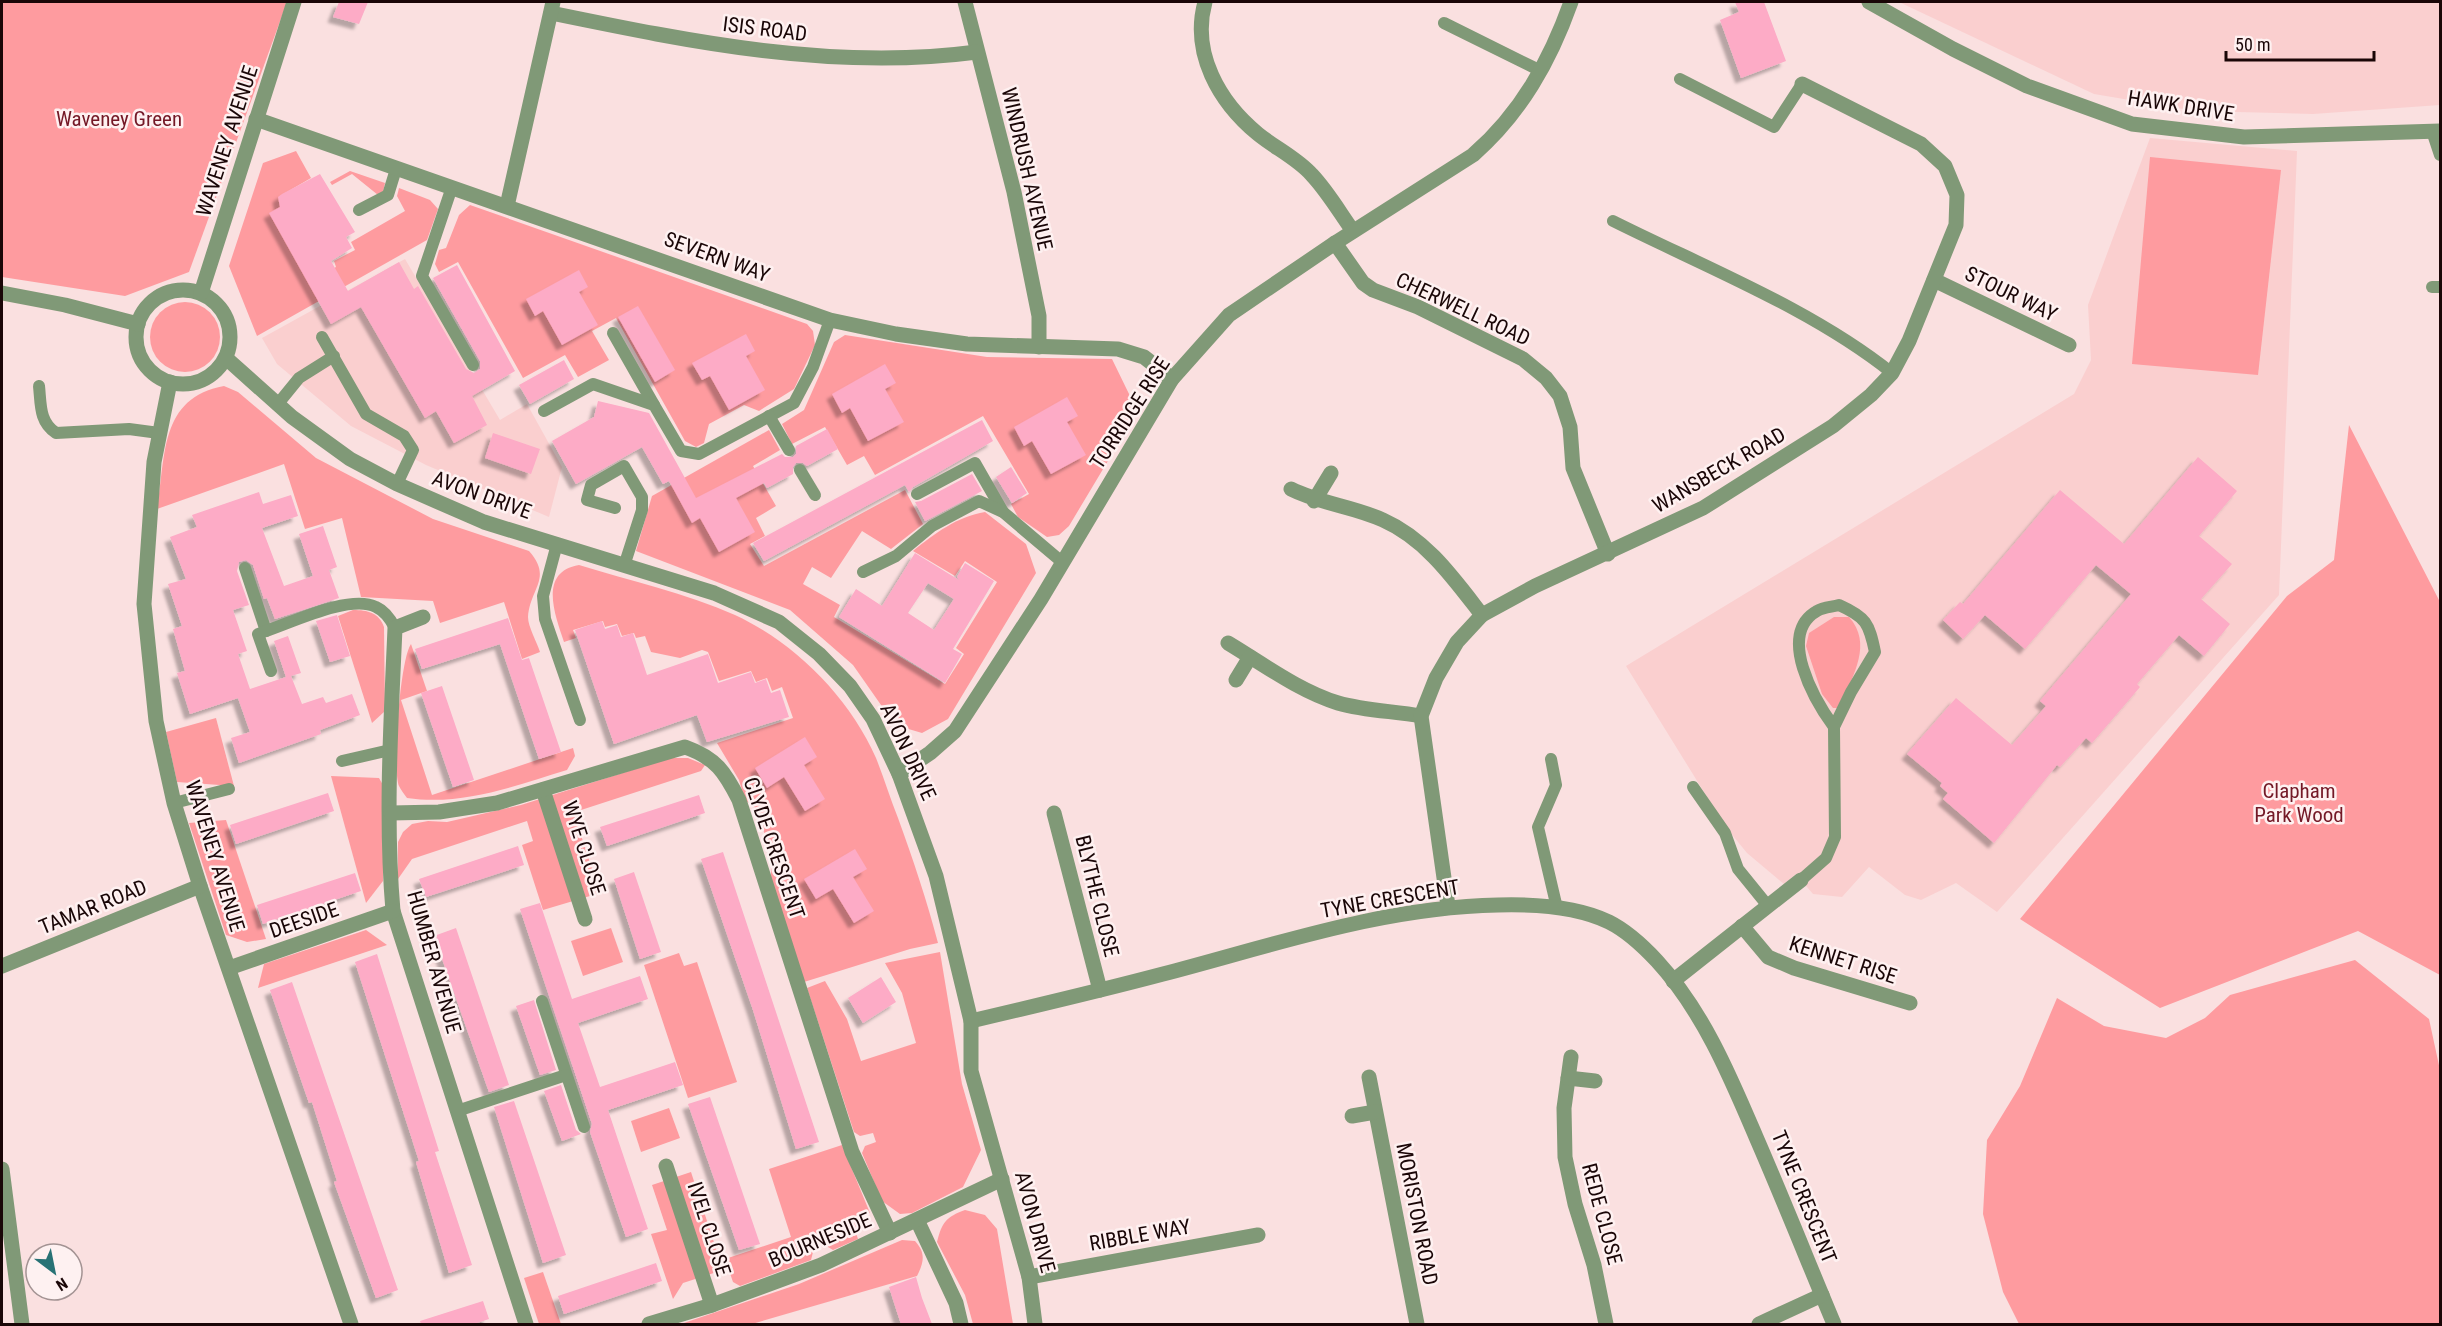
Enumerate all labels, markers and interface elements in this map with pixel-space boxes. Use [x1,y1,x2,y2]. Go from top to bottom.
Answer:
street label: ISIS ROAD [721,12,809,46]
scale bar [2226,24,2374,62]
text: 50 m [2235,34,2270,55]
street label: WAVENEY AVENUE [191,63,263,219]
street label: WINDRUSH AVENUE [997,85,1057,253]
street label: HAWK DRIVE [2126,86,2236,126]
park label: Waveney Green [56,107,182,131]
street label: SEVERN WAY [661,227,773,287]
street label: STOUR WAY [1961,261,2061,327]
street label: CHERWELL ROAD [1392,267,1534,351]
street label: TORRIDGE RISE [1085,353,1175,473]
street label: WANSBECK ROAD [1648,422,1790,518]
street label: AVON DRIVE [429,466,535,524]
street label: AVON DRIVE [875,700,941,804]
street label: CLYDE CRESCENT [739,774,809,922]
street label: WAVENEY AVENUE [181,777,249,935]
park label: Clapham Park Wood [2254,779,2344,827]
street label: WYE CLOSE [558,798,610,898]
street label: BLYTHE CLOSE [1070,833,1124,959]
street label: TAMAR ROAD [36,875,150,939]
street label: TYNE CRESCENT [1319,875,1461,923]
street label: HUMBER AVENUE [402,888,466,1036]
street label: DEESIDE [266,897,342,943]
street label: KENNET RISE [1786,931,1900,989]
street label: TYNE CRESCENT [1767,1127,1842,1267]
street label: MORISTON ROAD [1391,1141,1443,1287]
street label: REDE CLOSE [1577,1161,1627,1267]
street label: AVON DRIVE [1010,1169,1060,1275]
street label: IVEL CLOSE [683,1179,735,1279]
street label: BOURNESIDE [765,1208,875,1272]
street label: RIBBLE WAY [1088,1214,1192,1256]
north arrow [24,1242,84,1302]
text: N [52,1274,71,1295]

